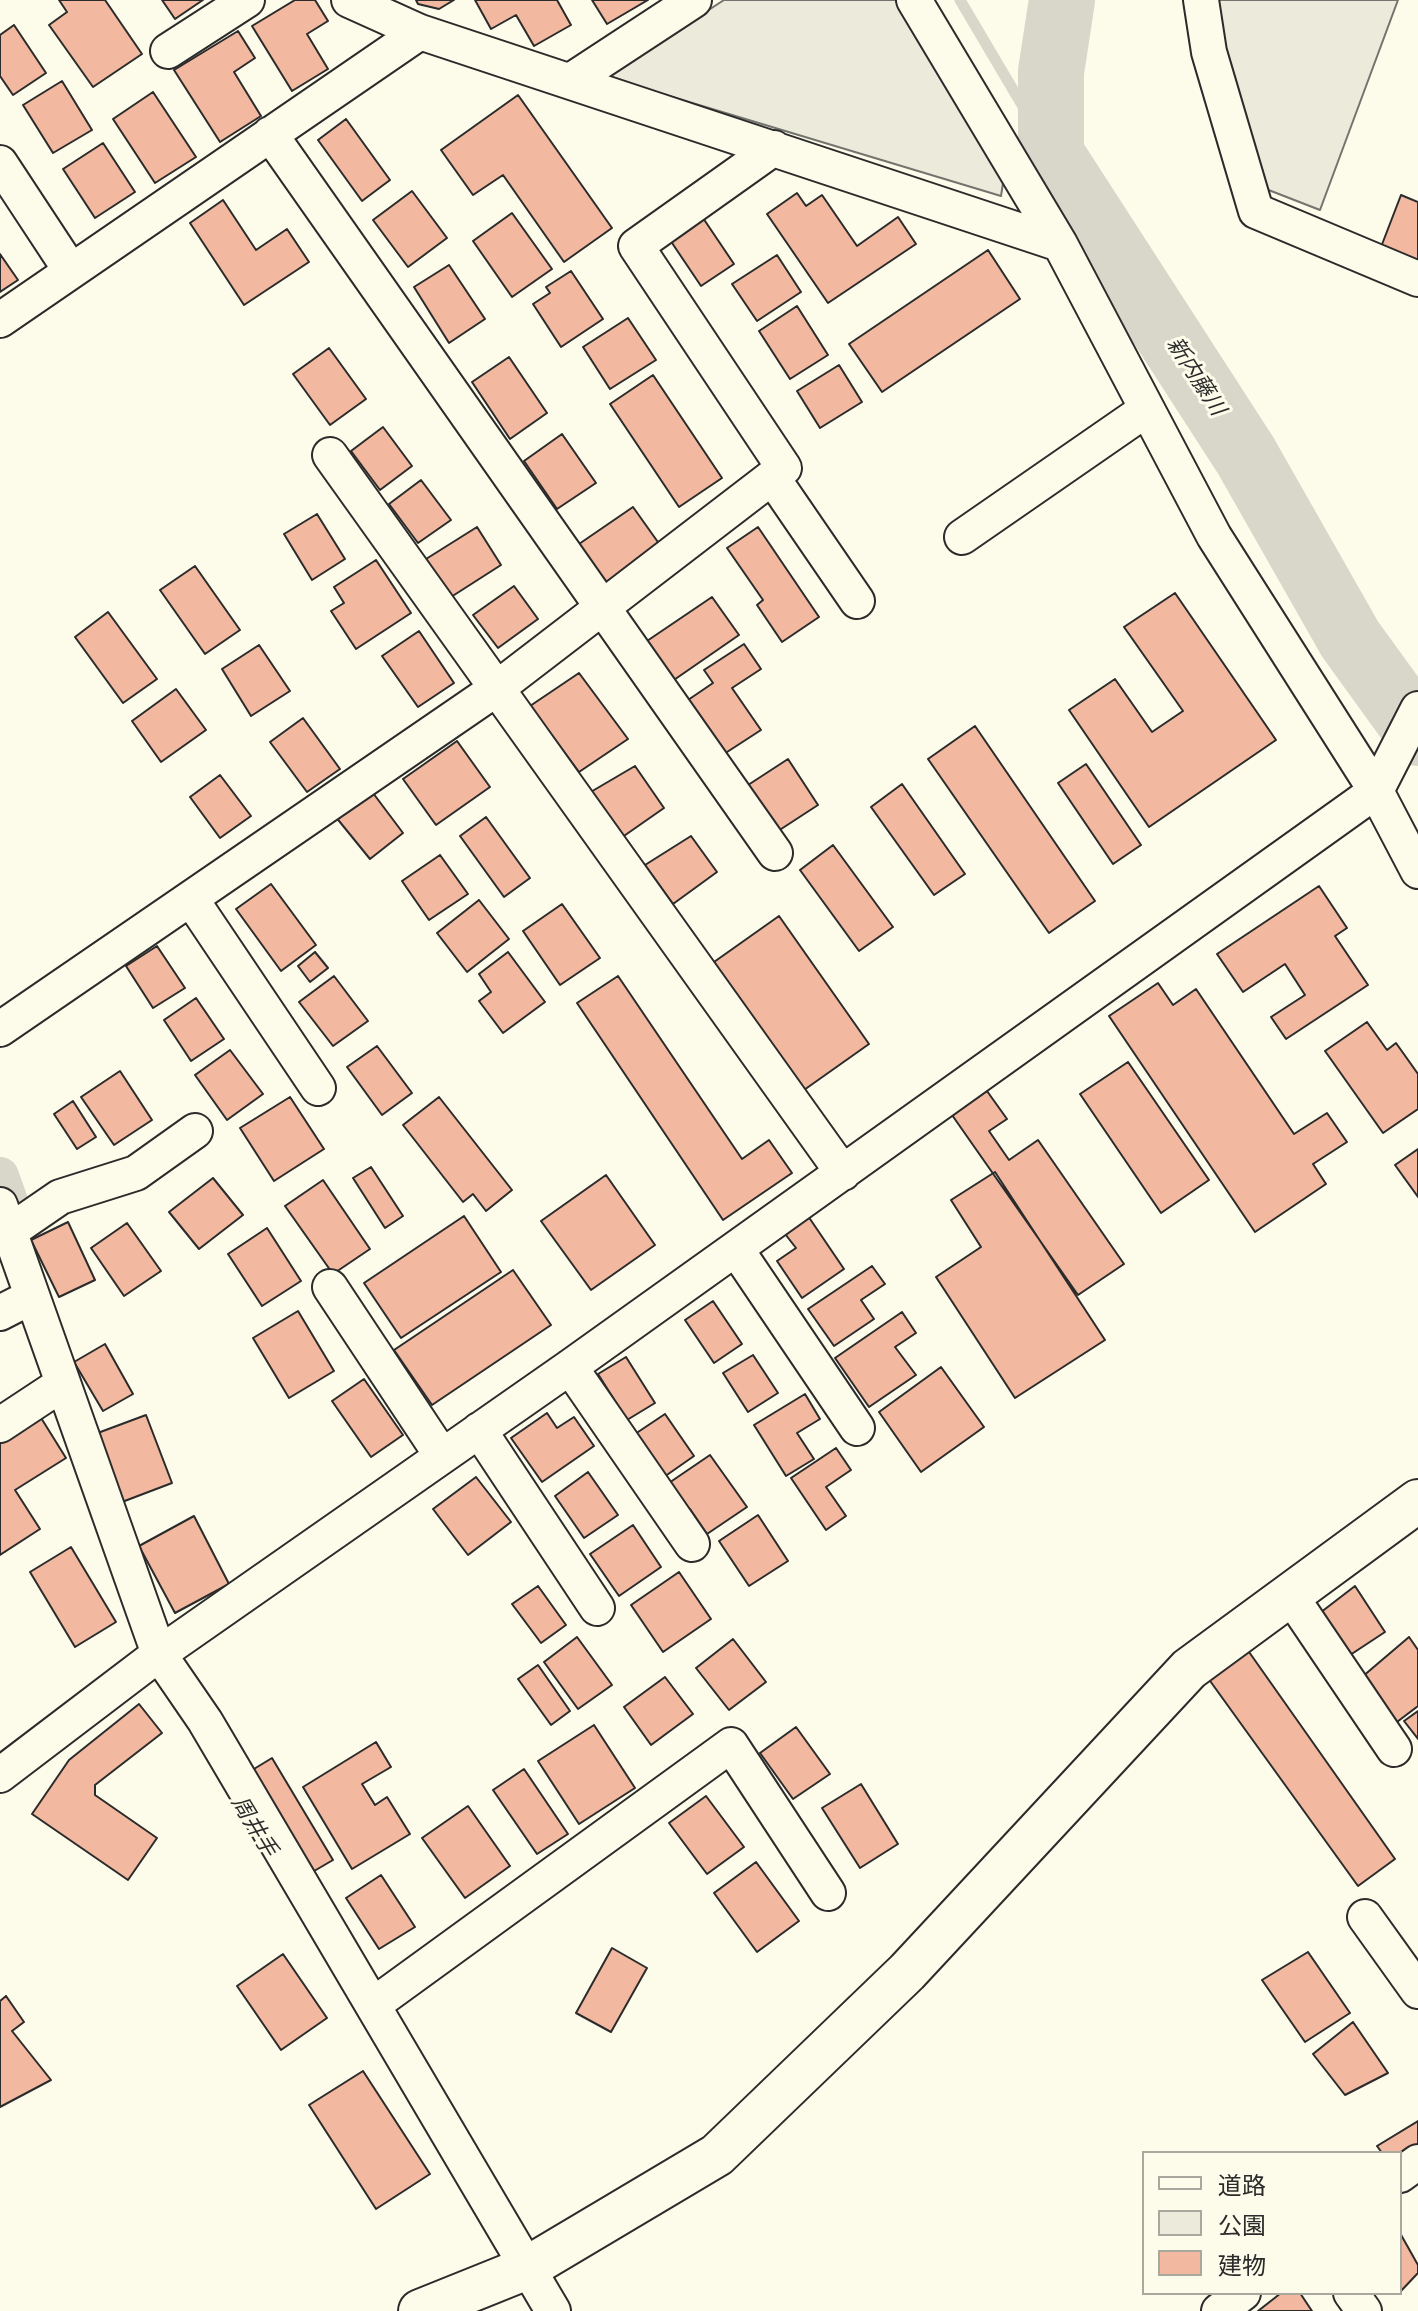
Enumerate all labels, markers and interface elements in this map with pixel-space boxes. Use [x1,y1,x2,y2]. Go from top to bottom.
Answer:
water label: 新内藤川 [1160,333,1230,421]
water label: 周井手 [225,1792,281,1862]
legend [1142,2151,1402,2295]
text: 道路 [1218,2172,1266,2200]
text: 公園 [1218,2212,1266,2240]
text: 建物 [1218,2252,1266,2280]

